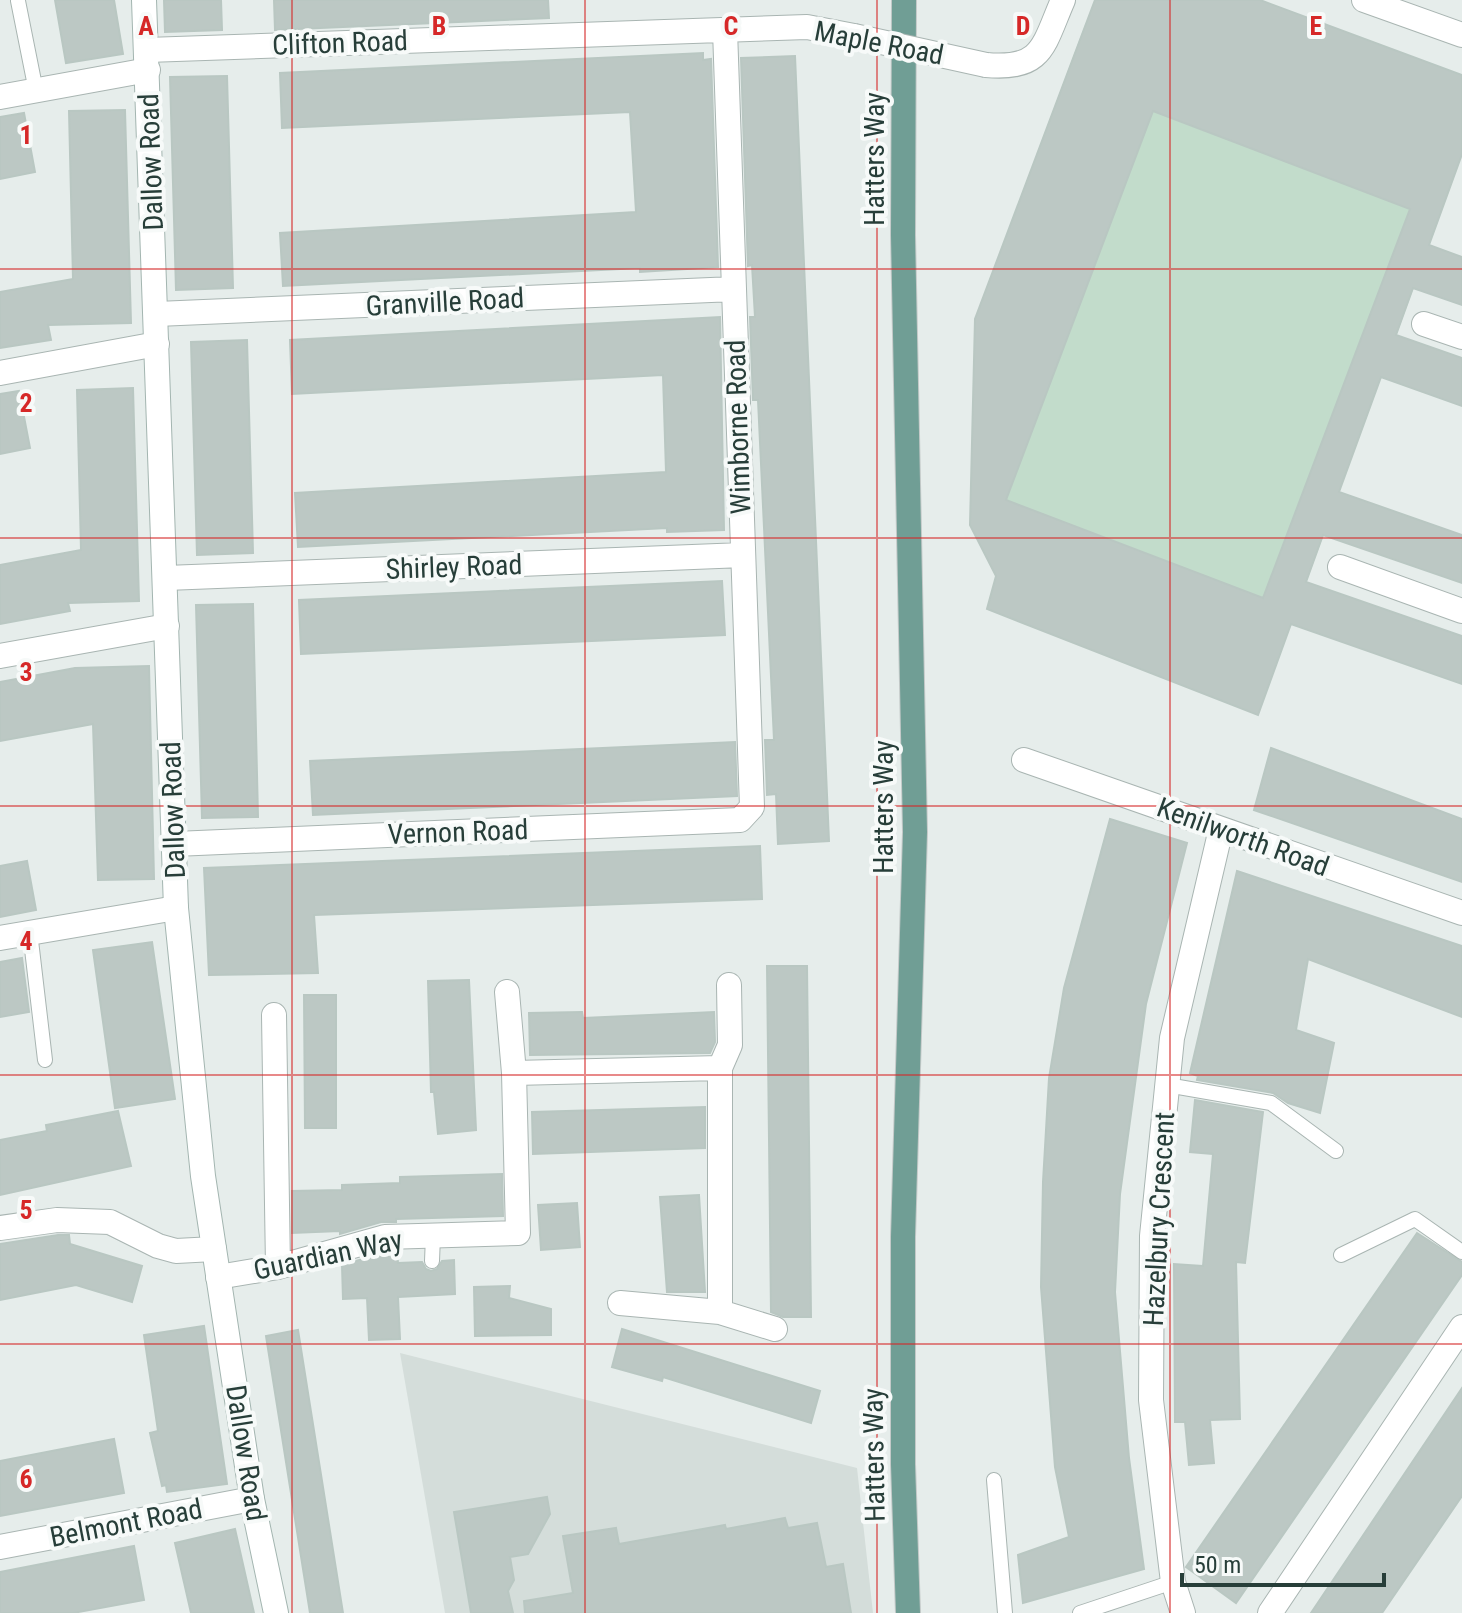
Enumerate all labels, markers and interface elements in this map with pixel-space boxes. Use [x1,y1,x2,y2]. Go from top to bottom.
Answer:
text: A [138,11,154,41]
text: B [432,11,446,41]
text: C [724,11,739,41]
text: D [1016,11,1030,41]
text: E [1310,11,1323,41]
street label: Maple Road [812,14,946,72]
street label: Clifton Road [272,24,408,62]
street label: Hatters Way [858,92,891,226]
street label: Dallow Road [132,93,170,231]
text: 1 [19,120,33,150]
street label: Granville Road [365,281,525,323]
street label: Wimborne Road [718,339,758,515]
text: 2 [19,388,33,418]
street label: Shirley Road [385,548,523,586]
text: 3 [19,657,33,687]
street label: Hatters Way [867,740,900,874]
street label: Dallow Road [154,741,192,879]
street label: Kenilworth Road [1153,791,1333,883]
street label: Vernon Road [387,813,529,851]
text: 4 [19,926,33,956]
street label: Hazelbury Crescent [1137,1111,1181,1327]
text: 5 [19,1195,33,1225]
street label: Guardian Way [251,1223,406,1287]
street label: Dallow Road [219,1383,273,1523]
street label: Hatters Way [856,1387,892,1522]
text: 6 [19,1464,33,1494]
street label: Belmont Road [47,1492,205,1554]
scale bar [1182,1537,1384,1587]
text: 50 m [1194,1551,1241,1579]

